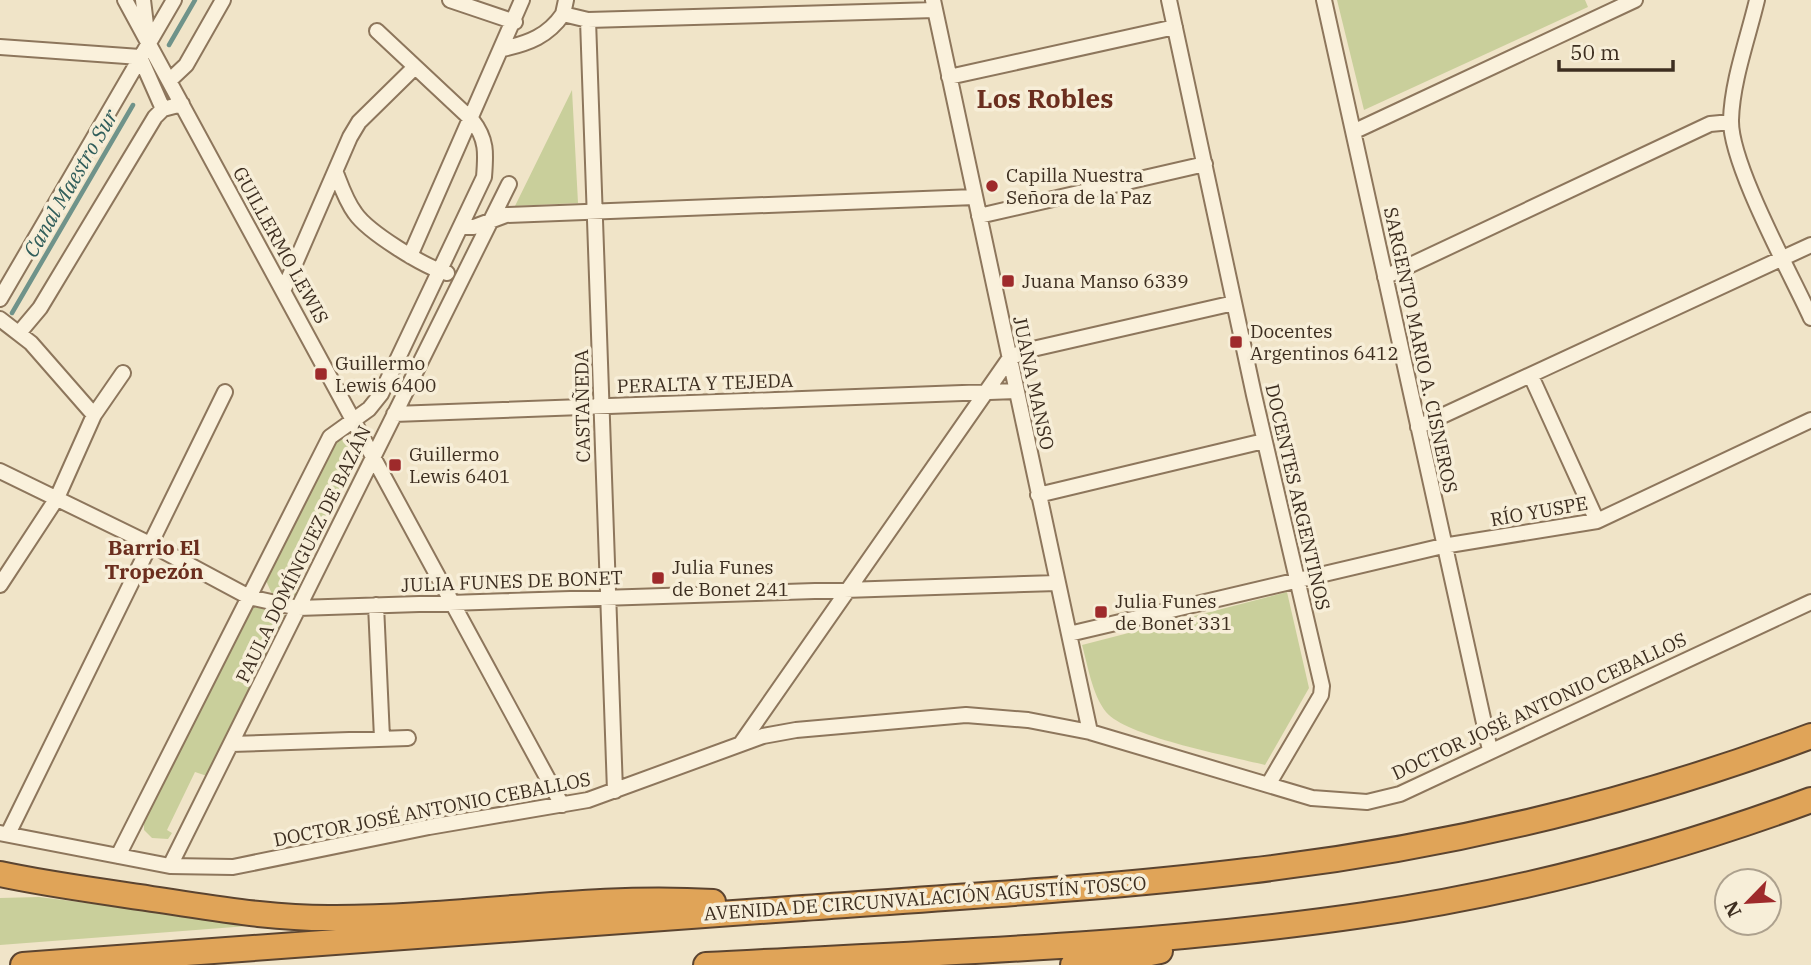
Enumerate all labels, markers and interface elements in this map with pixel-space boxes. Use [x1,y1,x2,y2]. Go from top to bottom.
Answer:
scale bar [1559,28,1673,72]
text: 50 m [1570,38,1620,66]
district label: Los Robles [977,81,1113,115]
water label: Canal Maestro Sur [16,103,124,262]
street label: GUILLERMO LEWIS [228,162,334,328]
place label: Capilla Nuestra Señora de la Paz [1006,163,1152,209]
marker: Capilla Nuestra Señora de la Paz [984,178,1000,194]
street label: SARGENTO MARIO A. CISNEROS [1379,205,1463,495]
place label: Juana Manso 6339 [1022,269,1189,293]
marker: Juana Manso 6339 [1000,273,1016,289]
street label: JUANA MANSO [1008,314,1060,452]
place label: Docentes Argentinos 6412 [1250,319,1399,365]
marker: Docentes Argentinos 6412 [1228,334,1244,350]
street label: CASTAÑEDA [569,349,595,463]
place label: Guillermo Lewis 6400 [335,351,437,397]
marker: Guillermo Lewis 6400 [313,366,329,382]
street label: PERALTA Y TEJEDA [616,368,794,398]
street label: DOCENTES ARGENTINOS [1260,381,1336,613]
street label: PAULA DOMÍNGUEZ DE BAZÁN [230,421,376,687]
place label: Guillermo Lewis 6401 [409,442,511,488]
marker: Guillermo Lewis 6401 [387,457,403,473]
street label: RÍO YUSPE [1488,491,1590,531]
district label: Barrio El Tropezón [104,533,204,585]
place label: Julia Funes de Bonet 241 [672,555,789,601]
street label: JULIA FUNES DE BONET [401,565,623,597]
marker: Julia Funes de Bonet 241 [650,570,666,586]
place label: Julia Funes de Bonet 331 [1115,589,1232,635]
marker: Julia Funes de Bonet 331 [1093,604,1109,620]
street label: DOCTOR JOSÉ ANTONIO CEBALLOS [1388,627,1690,785]
street label: DOCTOR JOSÉ ANTONIO CEBALLOS [271,766,593,852]
north arrow [1713,867,1783,937]
street label: AVENIDA DE CIRCUNVALACIÓN AGUSTÍN TOSCO [703,871,1147,925]
text: N [1719,897,1747,921]

